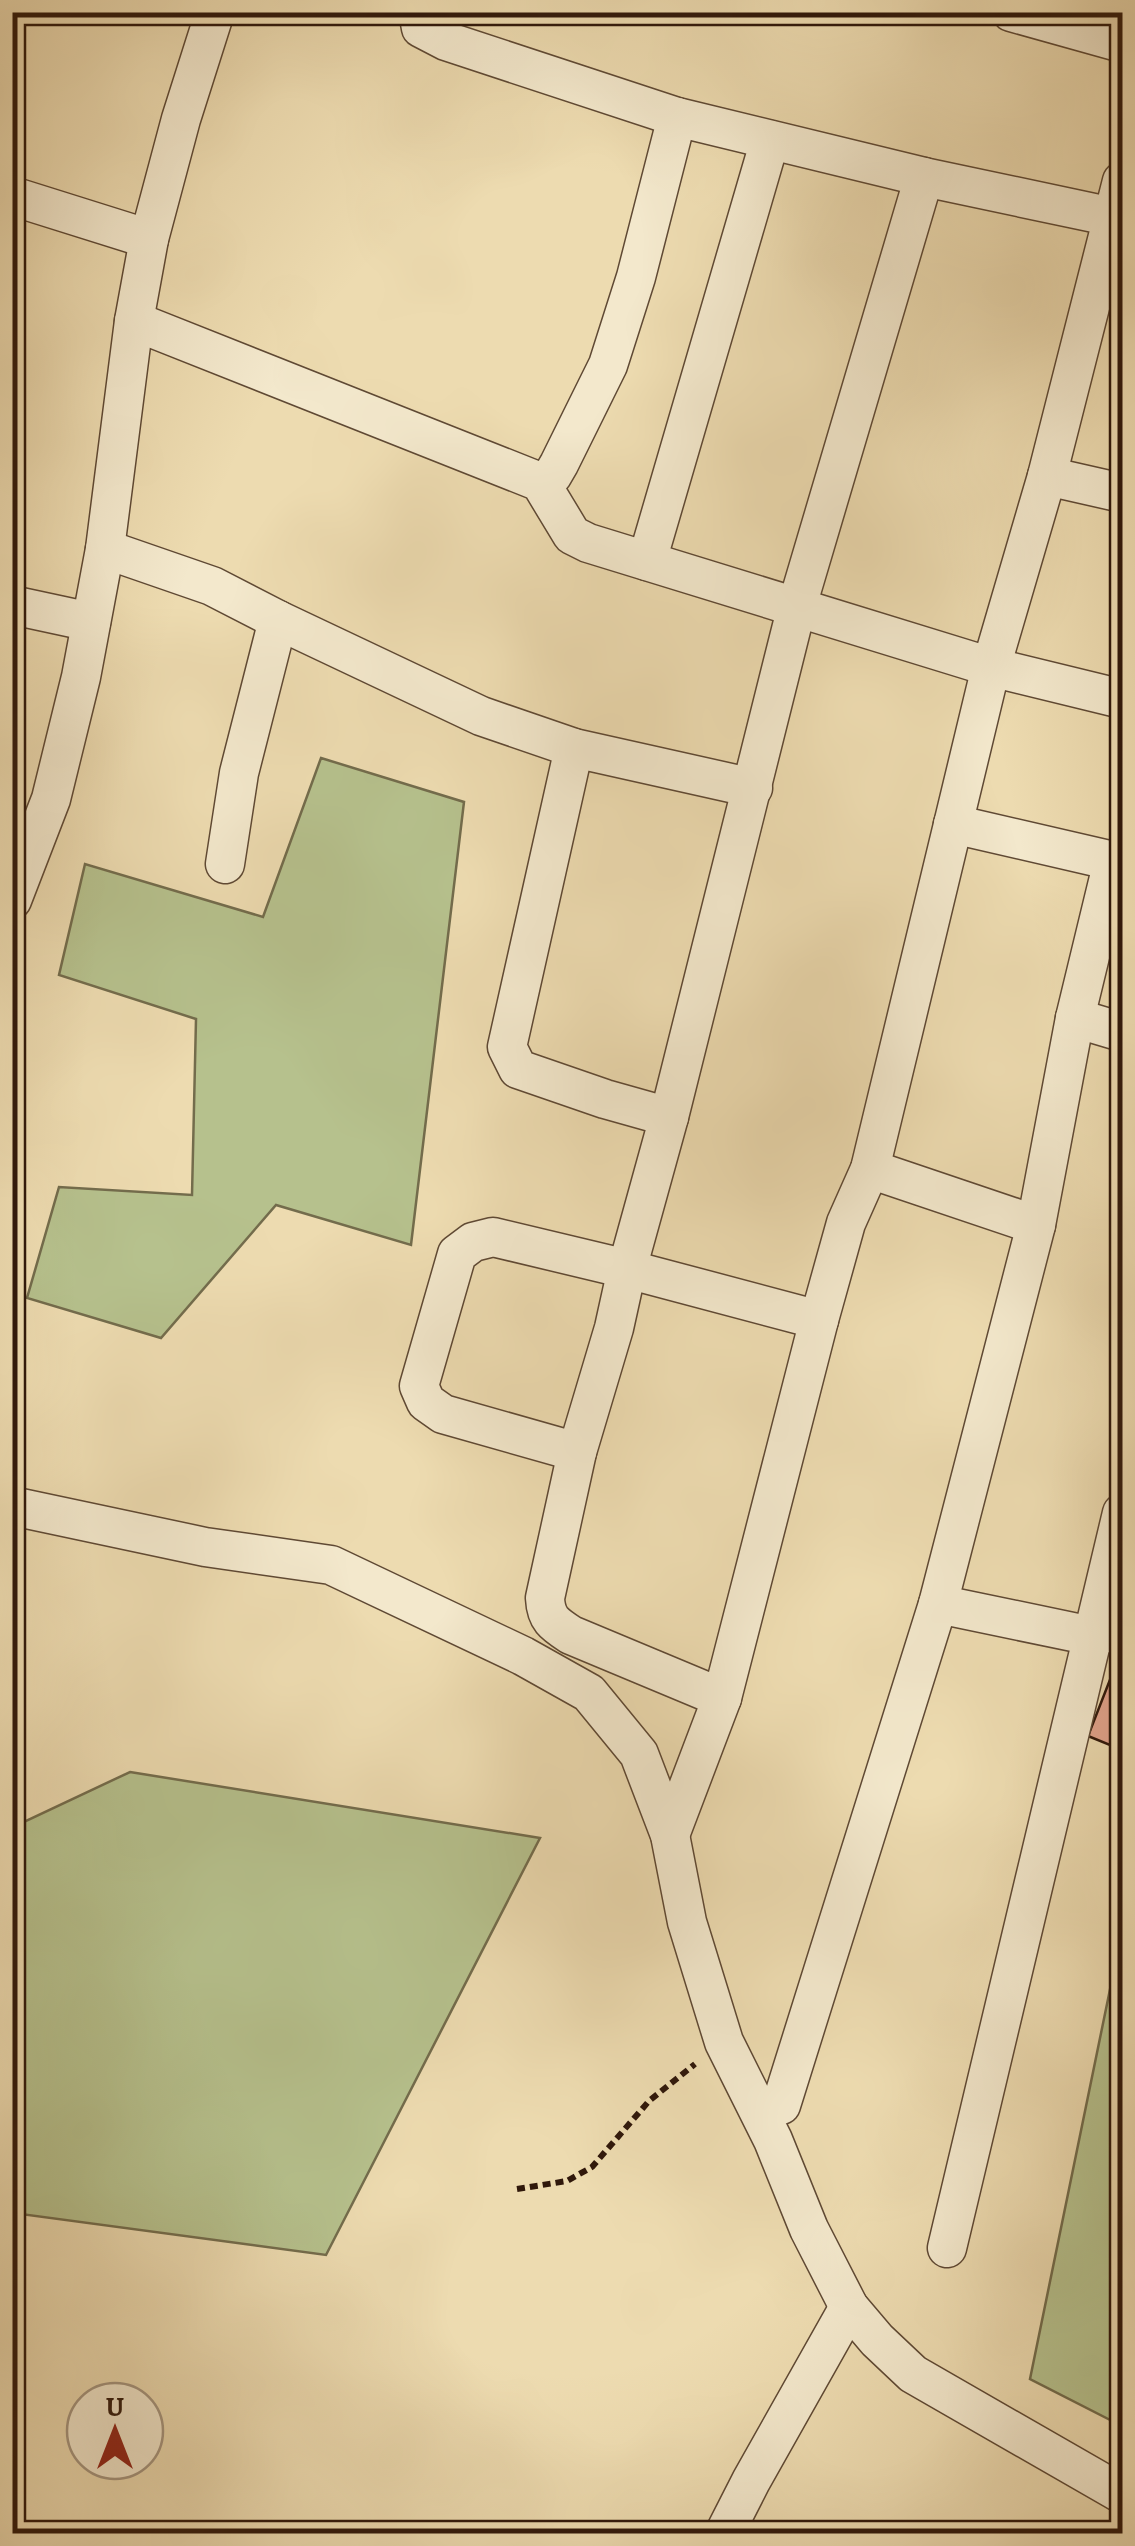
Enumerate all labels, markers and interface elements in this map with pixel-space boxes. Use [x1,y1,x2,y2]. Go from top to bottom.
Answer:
north arrow [65,2381,165,2481]
text: U [106,2388,124,2426]

